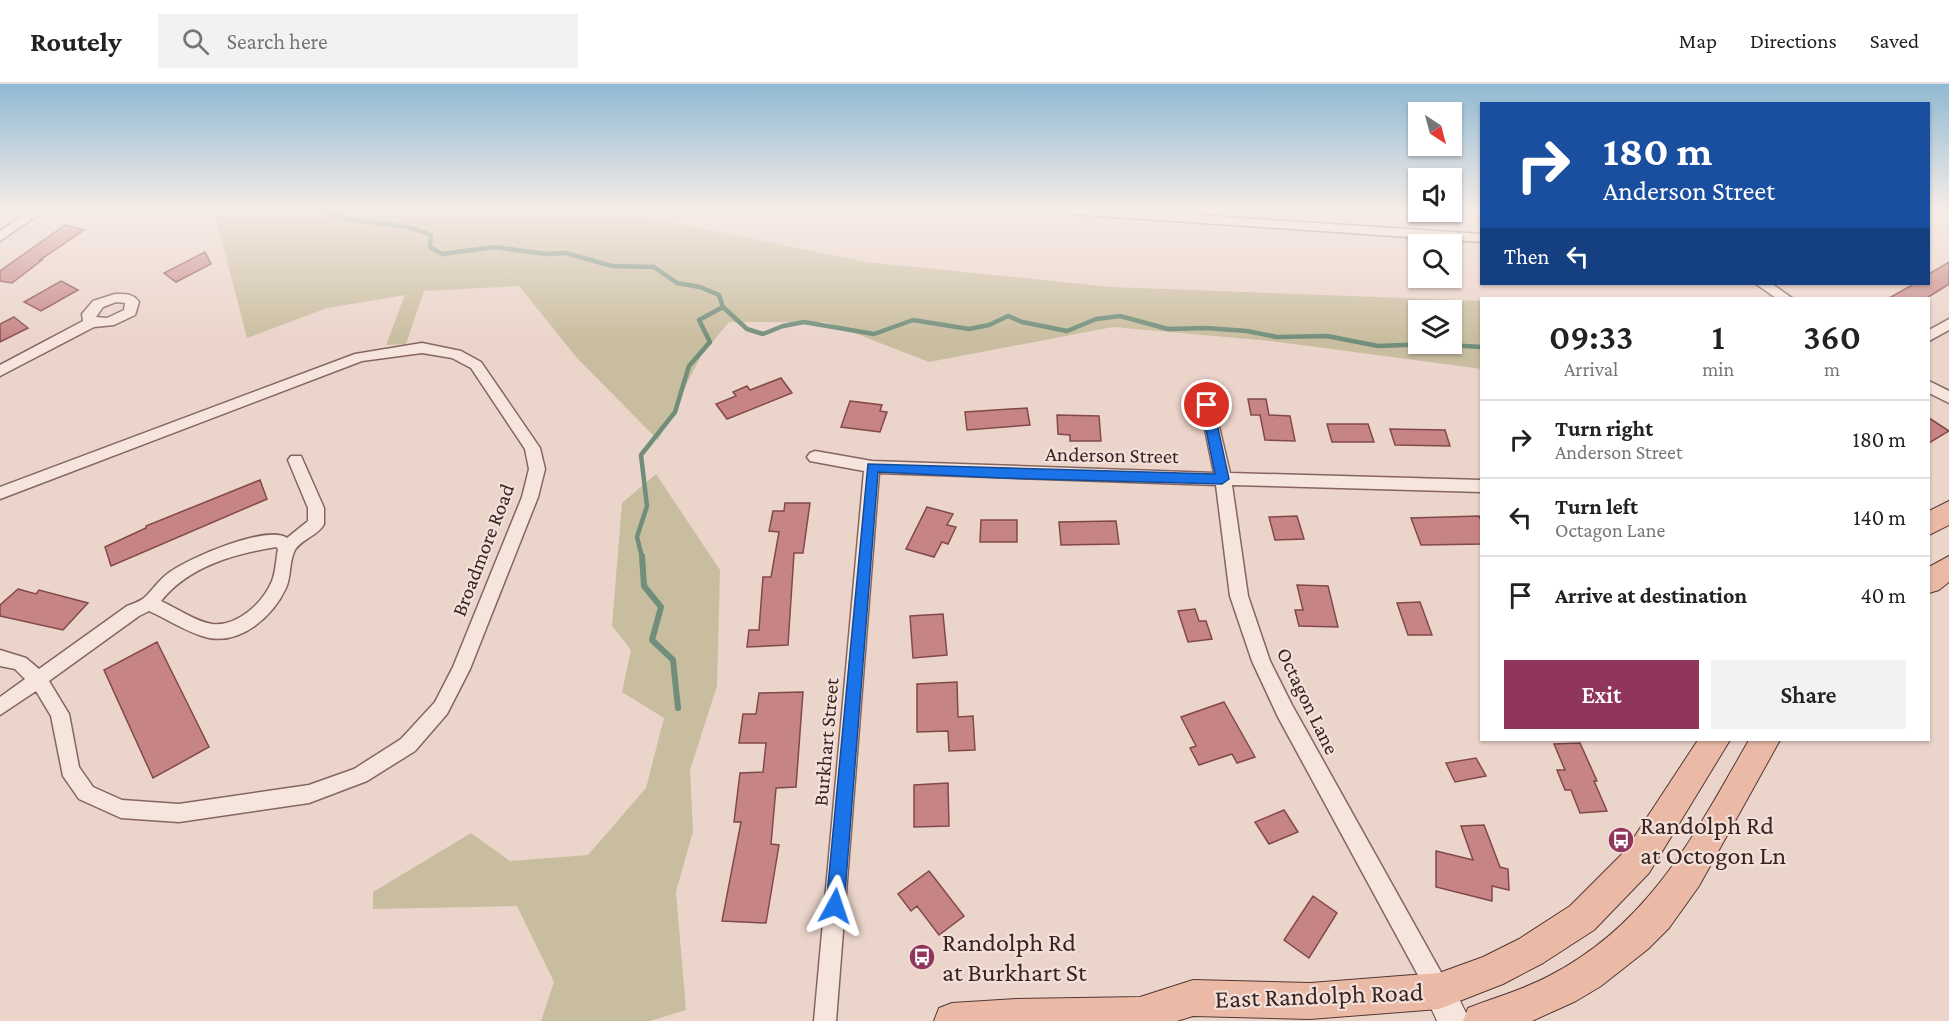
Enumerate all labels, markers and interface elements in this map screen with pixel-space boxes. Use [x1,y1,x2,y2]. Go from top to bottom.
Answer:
search box [158,14,578,68]
icon: search [179,25,212,58]
text: Routely [30,26,122,57]
text: Search here [227,29,328,54]
text: Map [1679,29,1717,53]
text: Directions [1750,29,1837,53]
text: Saved [1870,29,1919,53]
north arrow [1408,102,1462,156]
map controls [1408,102,1462,354]
icon: right [1504,126,1582,204]
text: 180 m [1603,127,1712,174]
button: sound [1408,168,1462,222]
text: Anderson Street [1603,176,1775,206]
button: search [1408,234,1462,288]
icon: left [1561,240,1594,273]
text: Then [1504,244,1549,269]
button: layers [1408,300,1462,354]
text: 09:33 [1549,317,1633,357]
text: 1 [1712,317,1725,357]
text: 360 [1803,317,1861,357]
text: Arrival [1564,358,1618,380]
text: min [1702,358,1734,380]
text: m [1824,358,1840,380]
pin [1181,379,1232,430]
icon: arrive [1190,388,1223,421]
text: Turn right [1555,416,1653,441]
icon: right [1504,423,1537,456]
text: 180 m [1853,427,1906,452]
text: Anderson Street [1555,441,1683,463]
street label: Anderson Street [1045,442,1180,468]
street label: Broadmore Road [447,480,519,620]
text: Turn left [1555,494,1638,519]
icon: left [1504,501,1537,534]
text: 140 m [1853,505,1906,530]
text: Octagon Lane [1555,519,1665,541]
icon: arrive [1504,579,1537,612]
text: Arrive at destination [1555,583,1747,608]
text: 40 m [1861,583,1906,608]
street label: Octagon Lane [1272,644,1344,758]
button: Exit [1504,660,1699,729]
button: Share [1711,660,1906,729]
street label: Burkhart Street [808,676,844,807]
place label: Randolph Rd at Octogon Ln [1640,811,1786,870]
bus stop icon: Randolph Rd at Octogon Ln [1606,825,1636,855]
position arrow [803,874,867,938]
place label: Randolph Rd at Burkhart St [942,928,1087,987]
bus stop icon: Randolph Rd at Burkhart St [907,942,937,972]
street label: East Randolph Road [1214,977,1424,1014]

